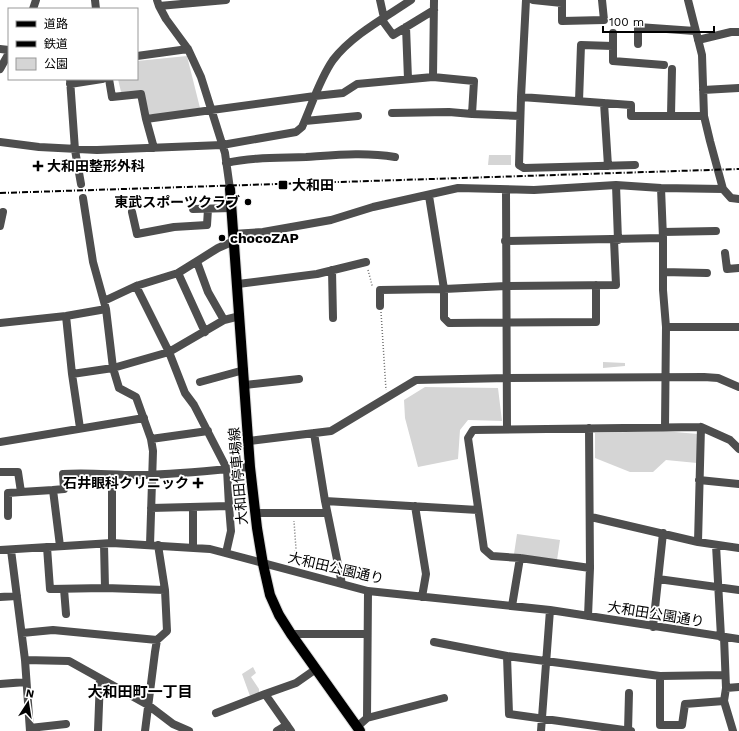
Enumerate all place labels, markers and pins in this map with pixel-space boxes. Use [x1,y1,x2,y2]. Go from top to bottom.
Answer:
place label: 大和田整形外科 [47,158,145,174]
marker: 大和田整形外科 [32,160,44,172]
place label: 大和田 [292,177,334,193]
marker: 大和田 [277,179,289,191]
place label: 東武スポーツクラブ [114,194,240,210]
marker: 東武スポーツクラブ [243,197,253,207]
place label: chocoZAP [230,230,299,246]
marker: chocoZAP [217,233,227,243]
place label: 石井眼科クリニック [63,475,189,491]
marker: 石井眼科クリニック [192,477,204,489]

